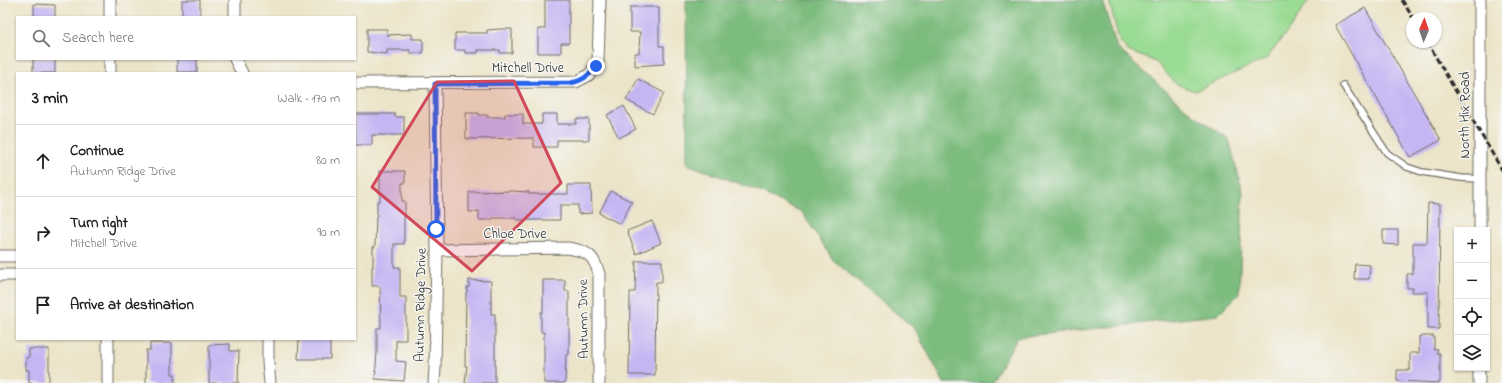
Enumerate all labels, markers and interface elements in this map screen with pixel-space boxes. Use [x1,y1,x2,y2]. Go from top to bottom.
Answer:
north arrow [1406,12,1442,48]
search box [16,16,356,60]
icon: search [30,27,52,49]
text: Search here [62,27,134,49]
route end [587,57,605,75]
street label: Mitchell Drive [492,58,565,79]
street label: North Hix Road [1455,71,1476,158]
text: 3 min [32,86,68,111]
text: Walk · 170 m [277,89,340,108]
text: Continue [70,140,124,162]
icon: ahead [32,150,54,172]
text: 80 m [316,151,340,170]
text: Autumn Ridge Drive [70,162,176,181]
text: Turn right [70,212,128,234]
route start [427,220,445,238]
icon: right [32,222,54,244]
text: 90 m [317,223,340,242]
street label: Chloe Drive [484,224,547,245]
map controls [1454,227,1490,371]
button: + [1454,227,1490,263]
text: Mitchell Drive [70,234,137,253]
street label: Autumn Ridge Drive [410,247,434,362]
button: − [1454,263,1490,299]
street label: Autumn Drive [573,278,595,359]
icon: arrive [32,294,54,316]
text: Arrive at destination [70,294,194,316]
button: locate [1454,299,1490,335]
button: layers [1454,335,1490,371]

